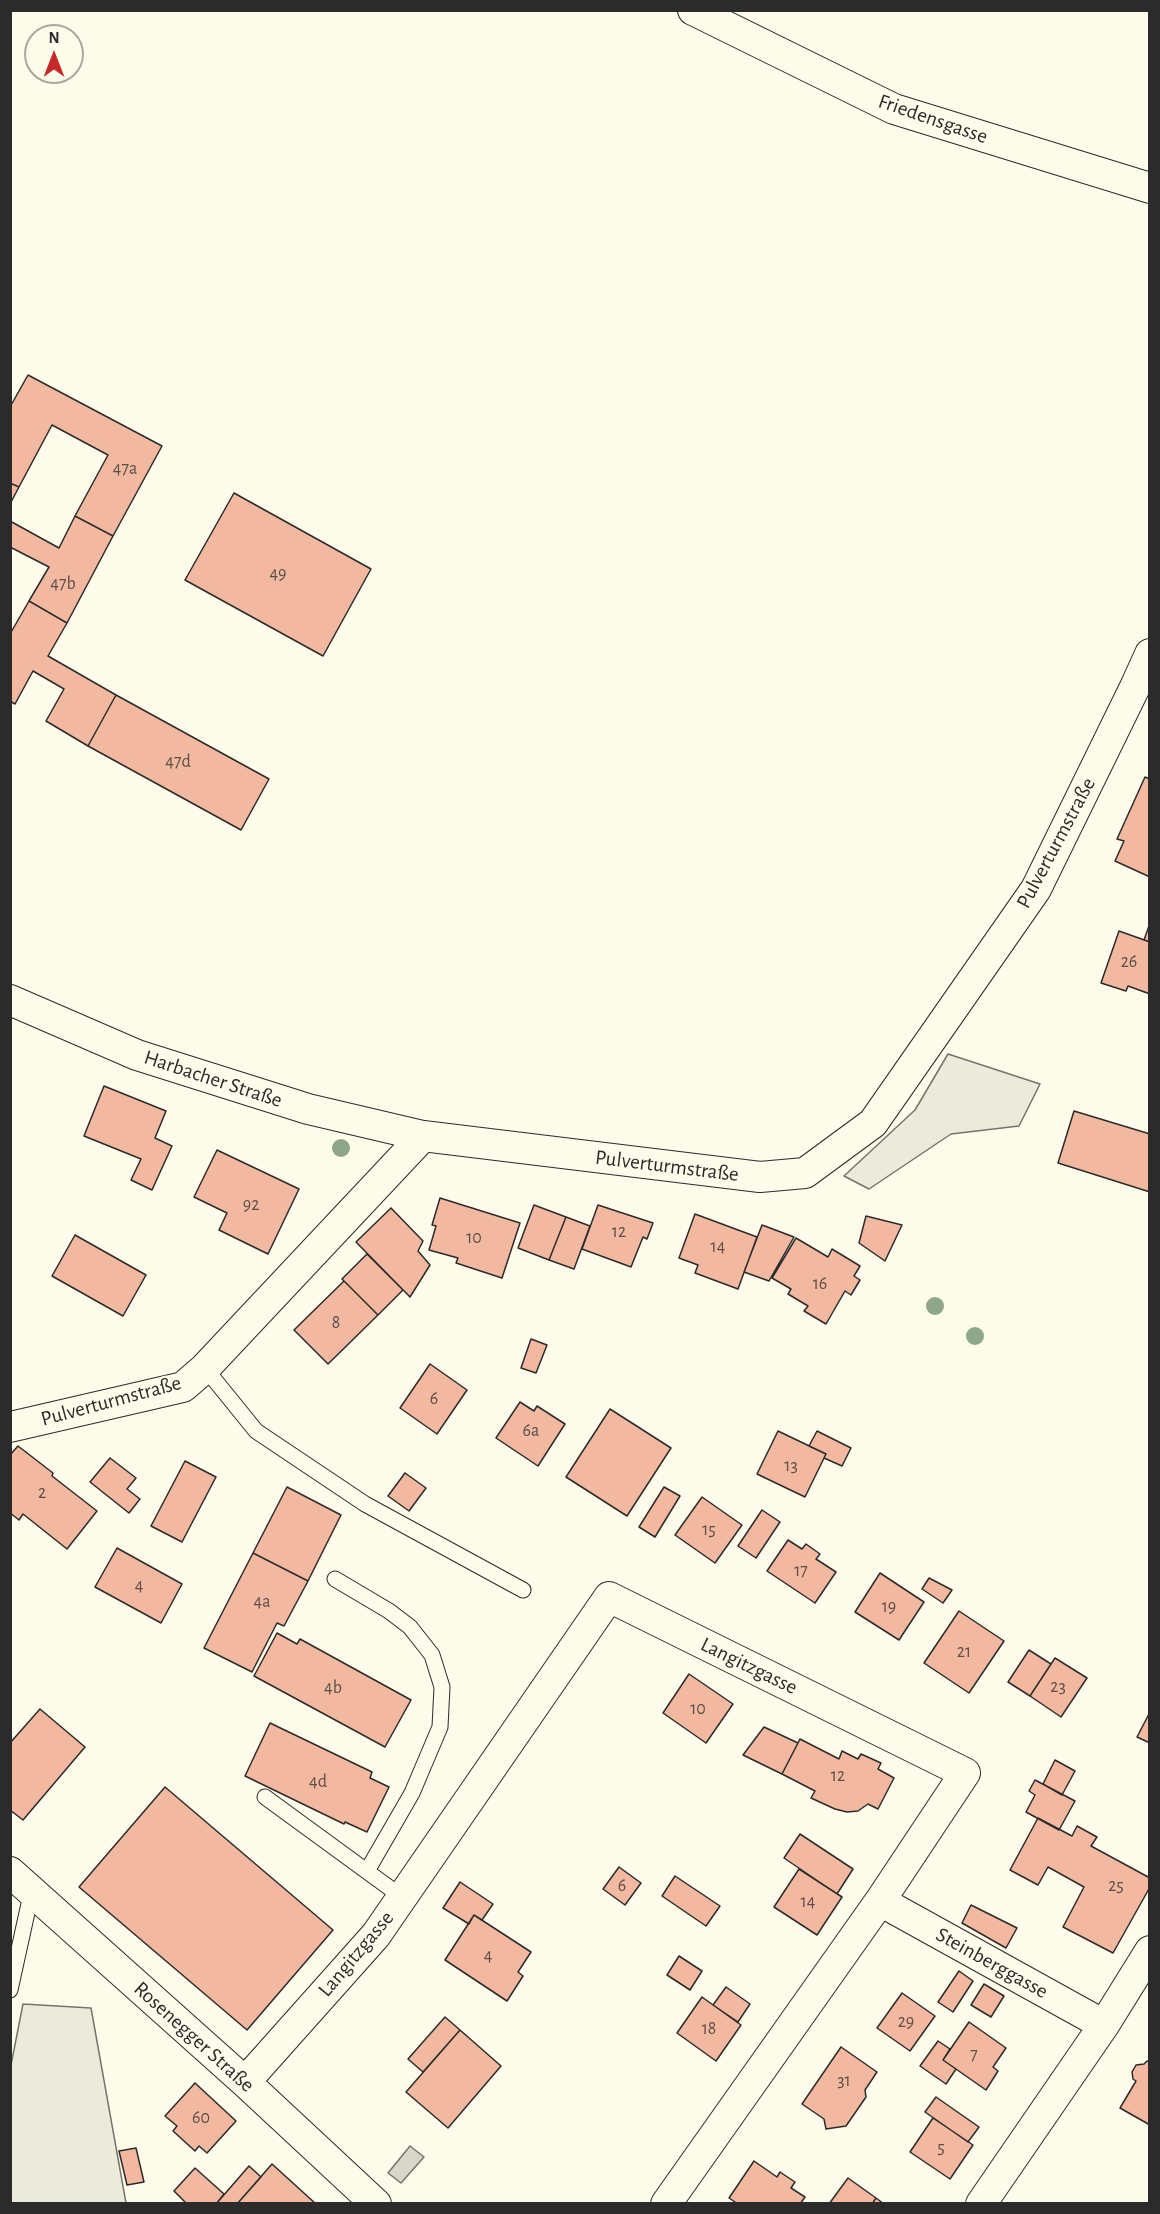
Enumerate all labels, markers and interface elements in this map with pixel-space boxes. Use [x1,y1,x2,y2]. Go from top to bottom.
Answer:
north arrow [24,24,84,84]
text: N [48,30,60,46]
street label: Friedensgasse [875,89,991,149]
house number: 47a [113,458,137,480]
house number: 49 [269,563,287,585]
house number: 47b [50,573,76,595]
house number: 47d [165,751,191,773]
street label: Pulverturmstraße [1011,773,1101,913]
house number: 26 [1121,951,1137,973]
street label: Harbacher Straße [141,1045,285,1113]
street label: Pulverturmstraße [594,1145,740,1187]
house number: 92 [243,1194,259,1216]
house number: 12 [612,1221,626,1243]
house number: 10 [466,1227,482,1249]
house number: 14 [711,1236,725,1258]
house number: 16 [813,1273,827,1295]
house number: 8 [332,1312,340,1334]
street label: Pulverturmstraße [38,1370,184,1432]
house number: 6 [430,1388,438,1410]
house number: 6a [523,1420,539,1442]
house number: 13 [784,1455,798,1477]
house number: 2 [38,1482,46,1504]
house number: 15 [702,1519,716,1541]
house number: 17 [794,1560,808,1582]
house number: 4 [135,1575,143,1597]
house number: 4a [254,1591,270,1613]
house number: 19 [882,1596,896,1618]
street label: Langitzgasse [696,1632,802,1700]
house number: 21 [957,1641,971,1663]
house number: 23 [1050,1676,1066,1698]
house number: 4b [324,1677,342,1699]
house number: 10 [690,1698,706,1720]
house number: 12 [831,1765,845,1787]
house number: 4d [309,1771,327,1793]
house number: 6 [618,1875,626,1897]
house number: 25 [1108,1875,1124,1897]
house number: 14 [801,1891,815,1913]
street label: Langitzgasse [313,1906,399,2002]
street label: Steinberggasse [932,1922,1052,2004]
house number: 4 [484,1945,492,1967]
street label: Rosenegger Straße [129,1976,259,2098]
house number: 29 [898,2011,914,2033]
house number: 18 [702,2018,716,2040]
house number: 7 [970,2044,978,2066]
house number: 31 [837,2070,851,2092]
house number: 60 [192,2107,210,2129]
house number: 5 [937,2137,945,2159]

